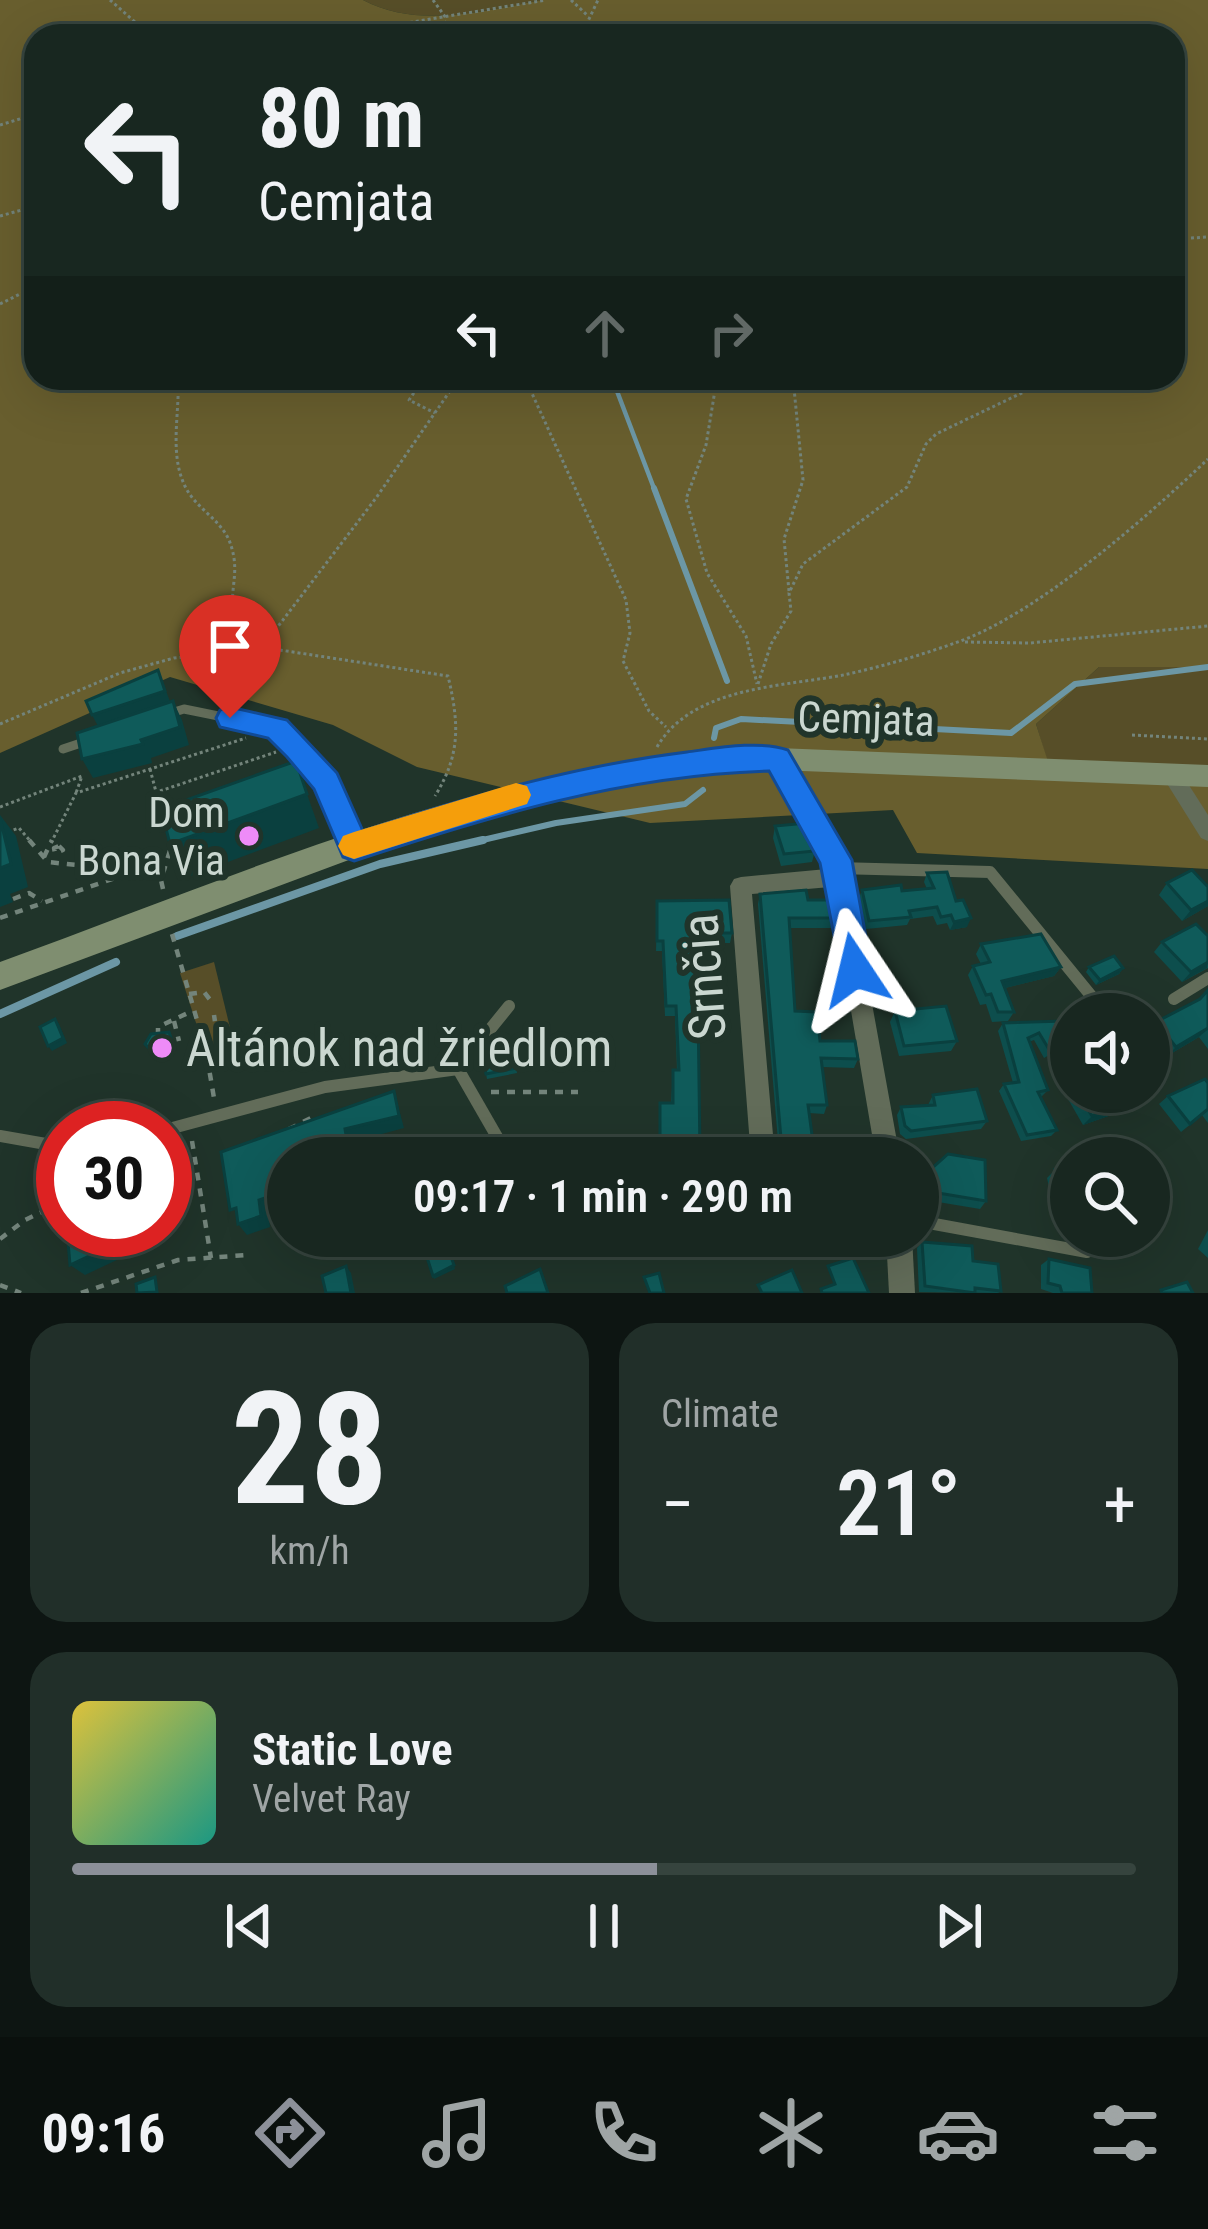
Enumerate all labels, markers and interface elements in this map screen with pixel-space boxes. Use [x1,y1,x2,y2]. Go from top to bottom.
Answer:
text: 80 m [258,69,425,168]
icon: left [60,72,216,228]
text: Cemjata [258,170,434,233]
icon: left [446,300,512,366]
icon: ahead [572,300,638,366]
icon: right [698,300,764,366]
pin [179,595,281,718]
icon: arrive [197,613,263,679]
street label: Cemjata [797,692,935,746]
place label: Dom Bona Via [78,788,225,885]
marker: Dom Bona Via [236,823,262,849]
position arrow [792,907,918,1033]
street label: Srnčia [670,912,738,1042]
map controls [1050,993,1170,1257]
button: sound [1050,993,1170,1113]
place label: Altánok nad žriedlom [186,1019,612,1078]
marker: Altánok nad žriedlom [149,1035,175,1061]
speed limit sign: 30 [36,1101,192,1257]
button: search [1050,1137,1170,1257]
text: 09:17 · 1 min · 290 m [413,1170,793,1223]
text: 28 [231,1358,388,1541]
text: Climate [661,1391,779,1437]
text: 21° [836,1452,961,1557]
text: − [661,1466,694,1543]
text: + [1103,1466,1136,1543]
text: km/h [269,1528,350,1574]
text: Static Love [252,1723,453,1776]
text: Velvet Ray [252,1776,411,1822]
icon: previous [216,1893,282,1959]
icon: pause [571,1893,637,1959]
icon: next [926,1893,992,1959]
icon: directions [248,2091,332,2175]
icon: music [415,2091,499,2175]
icon: phone [582,2091,666,2175]
icon: climate [749,2091,833,2175]
icon: car [916,2091,1000,2175]
icon: filters [1083,2091,1167,2175]
text: 09:16 [41,2102,165,2165]

